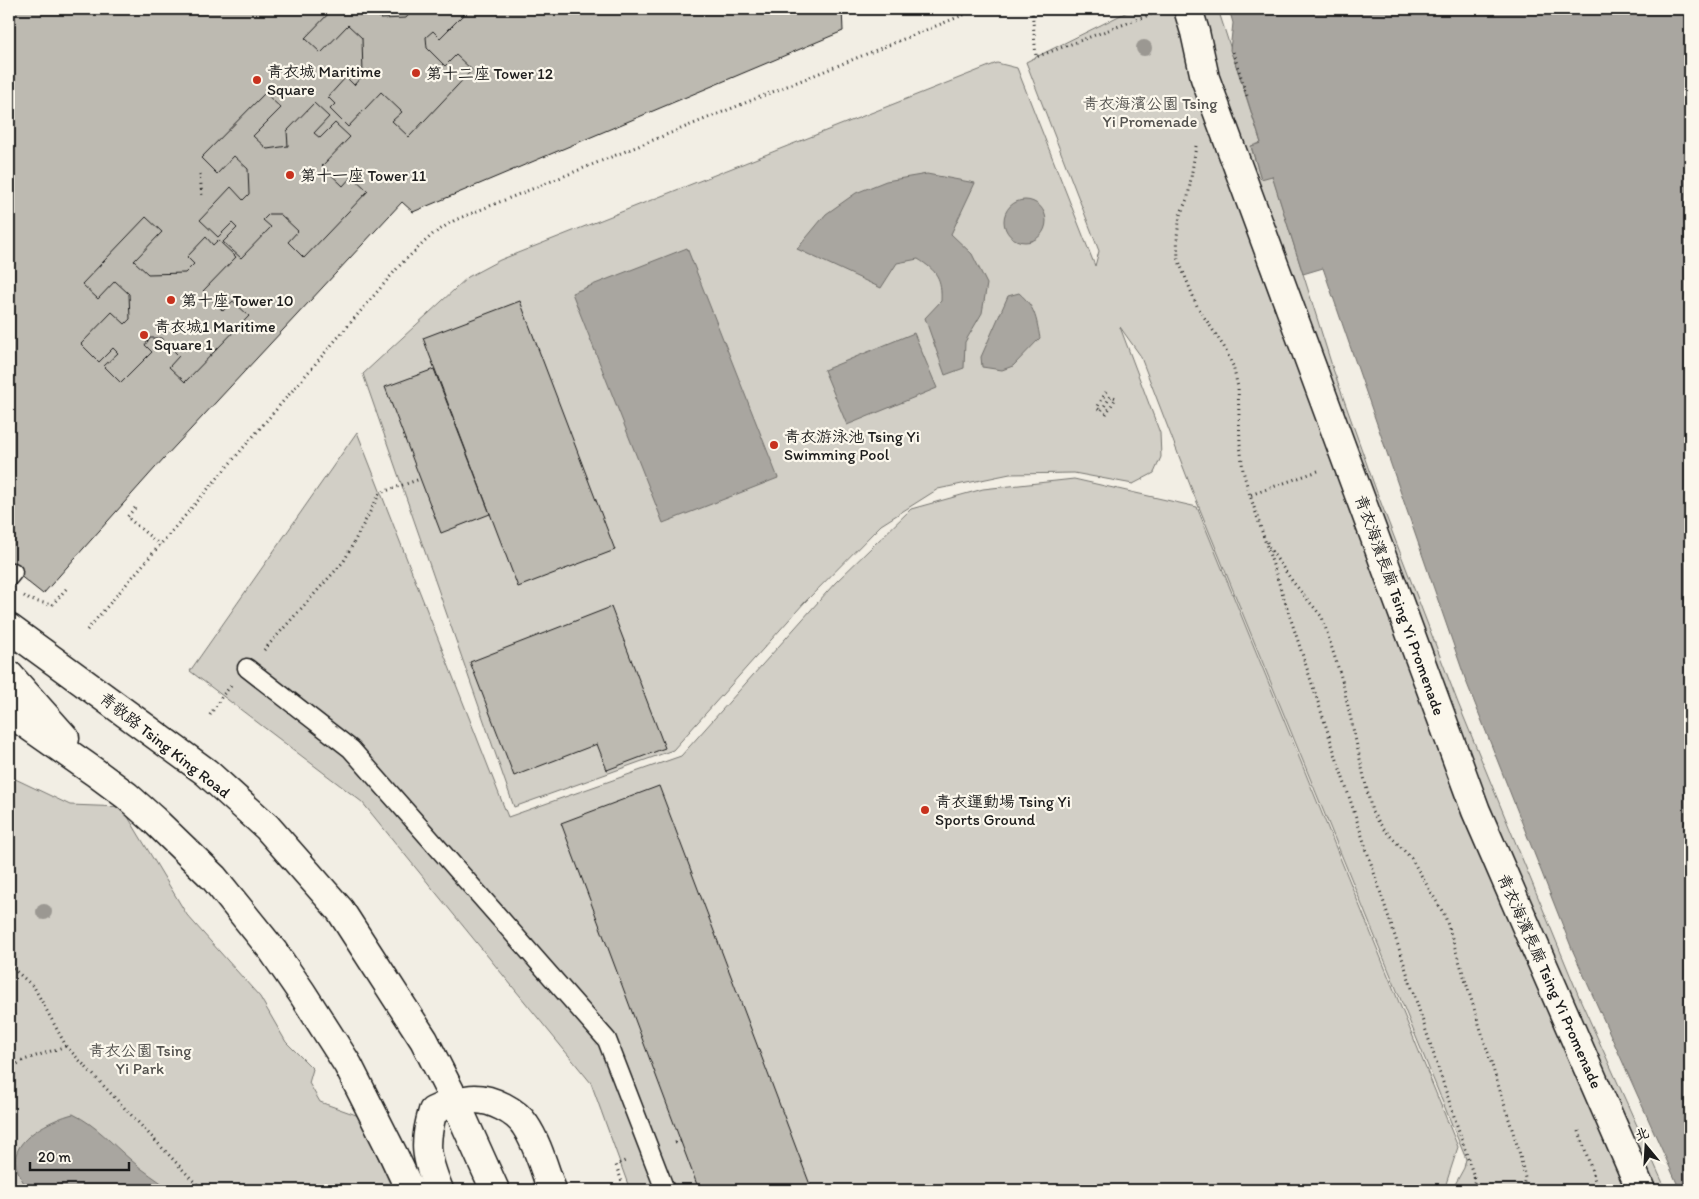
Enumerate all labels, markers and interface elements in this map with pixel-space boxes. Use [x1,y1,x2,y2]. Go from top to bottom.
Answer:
place label: 青衣城 Maritime Square [267,62,381,99]
place label: 第十二座 Tower 12 [426,64,554,83]
marker: 第十二座 Tower 12 [410,67,422,79]
marker: 青衣城 Maritime Square [251,74,263,86]
park label: 青衣海濱公園 Tsing Yi Promenade [1083,94,1218,131]
place label: 第十一座 Tower 11 [300,166,427,185]
marker: 第十一座 Tower 11 [284,169,296,181]
place label: 第十座 Tower 10 [181,291,294,310]
marker: 第十座 Tower 10 [165,294,177,306]
place label: 青衣城1 Maritime Square 1 [154,317,276,354]
marker: 青衣城1 Maritime Square 1 [138,329,150,341]
place label: 青衣游泳池 Tsing Yi Swimming Pool [784,427,920,464]
marker: 青衣游泳池 Tsing Yi Swimming Pool [768,439,780,451]
street label: 青衣海濱長廊 Tsing Yi Promenade [1351,492,1449,718]
street label: 青敬路 Tsing King Road [96,688,234,802]
place label: 青衣運動場 Tsing Yi Sports Ground [935,792,1071,829]
marker: 青衣運動場 Tsing Yi Sports Ground [919,804,931,816]
street label: 青衣海濱長廊 Tsing Yi Promenade [1494,871,1606,1092]
park label: 青衣公園 Tsing Yi Park [89,1041,192,1078]
north arrow [1622,1122,1672,1172]
text: 北 [1633,1124,1651,1144]
scale bar [30,1139,129,1171]
text: 20 m [38,1148,72,1166]

